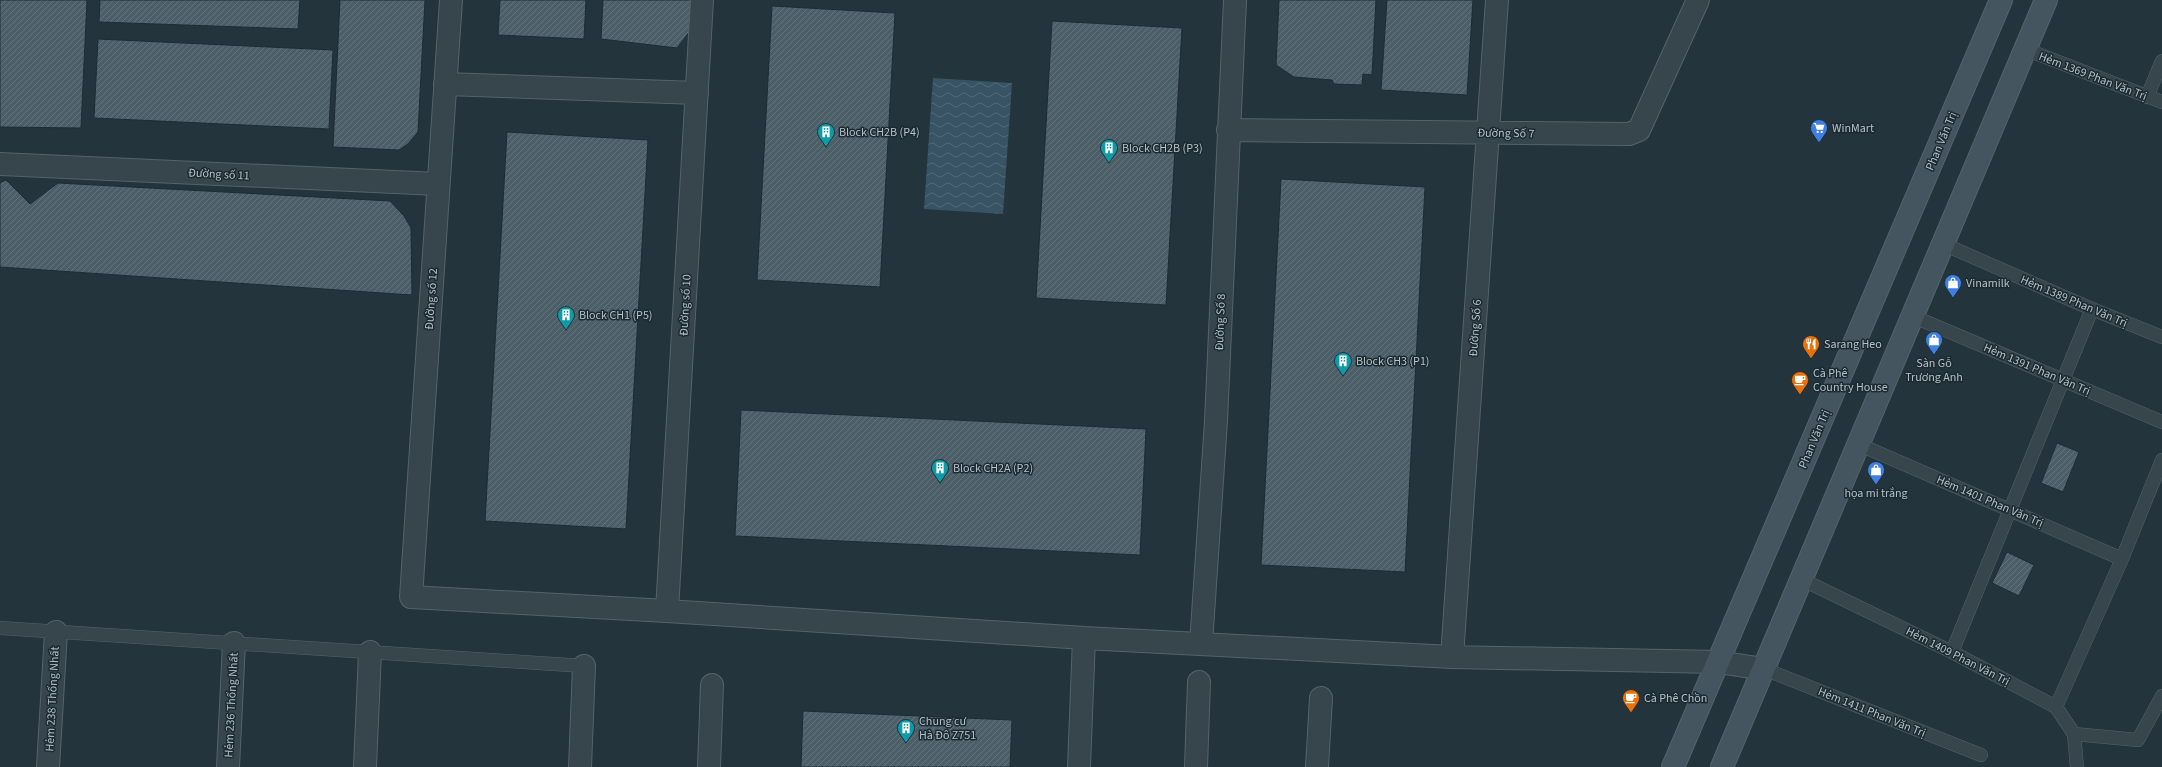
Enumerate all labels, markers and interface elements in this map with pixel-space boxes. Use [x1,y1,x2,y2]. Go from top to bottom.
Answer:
street label: Hẻm 1369 Phan Văn Trị [2036,48,2149,105]
street label: Phan Văn Trị [1921,109,1961,173]
supermarket icon: WinMart [1809,118,1829,143]
place label: WinMart [1832,120,1874,137]
building icon: Block CH2B (P4) [816,122,836,147]
place label: Block CH2B (P4) [839,124,920,141]
street label: Đường Số 7 [1477,125,1535,142]
building icon: Block CH2B (P3) [1099,138,1119,163]
place label: Block CH2B (P3) [1122,140,1203,157]
street label: Đường số 11 [188,164,250,185]
street label: Đường số 12 [421,268,442,330]
street label: Hẻm 1389 Phan Văn Trị [2018,271,2130,332]
shop icon: Vinamilk [1943,273,1963,298]
street label: Đường số 10 [675,274,696,336]
place label: Vinamilk [1966,275,2010,292]
street label: Đường Số 8 [1211,293,1230,351]
street label: Đường Số 6 [1465,299,1486,357]
building icon: Block CH1 (P5) [556,305,576,330]
place label: Block CH1 (P5) [579,307,653,324]
shop icon: Sàn Gỗ Trương Anh [1924,330,1944,355]
restaurant icon: Sarang Heo [1801,334,1821,359]
place label: Sarang Heo [1824,336,1882,353]
street label: Hẻm 1391 Phan Văn Trị [1981,339,2093,400]
building icon: Block CH3 (P1) [1333,351,1353,376]
place label: Block CH3 (P1) [1356,353,1430,370]
place label: Sàn Gỗ Trương Anh [1905,355,1963,386]
place label: Cà Phê Country House [1813,365,1888,396]
cafe icon: Cà Phê Country House [1790,370,1810,395]
street label: Phan Văn Trị [1794,407,1834,471]
building icon: Block CH2A (P2) [930,458,950,483]
place label: Block CH2A (P2) [953,460,1033,477]
shop icon: họa mi trắng [1866,460,1886,485]
street label: Hẻm 1401 Phan Văn Trị [1934,471,2046,532]
place label: họa mi trắng [1844,485,1908,502]
street label: Hẻm 1409 Phan Văn Trị [1903,623,2013,690]
street label: Hẻm 238 Thống Nhất [41,646,64,752]
street label: Hẻm 236 Thống Nhất [220,652,243,758]
street label: Hẻm 1411 Phan Văn Trị [1815,683,1928,742]
cafe icon: Cà Phê Chồn [1621,688,1641,713]
place label: Cà Phê Chồn [1644,690,1707,707]
place label: Chung cư Hà Đô Z751 [919,713,976,744]
building icon: Chung cư Hà Đô Z751 [896,718,916,743]

